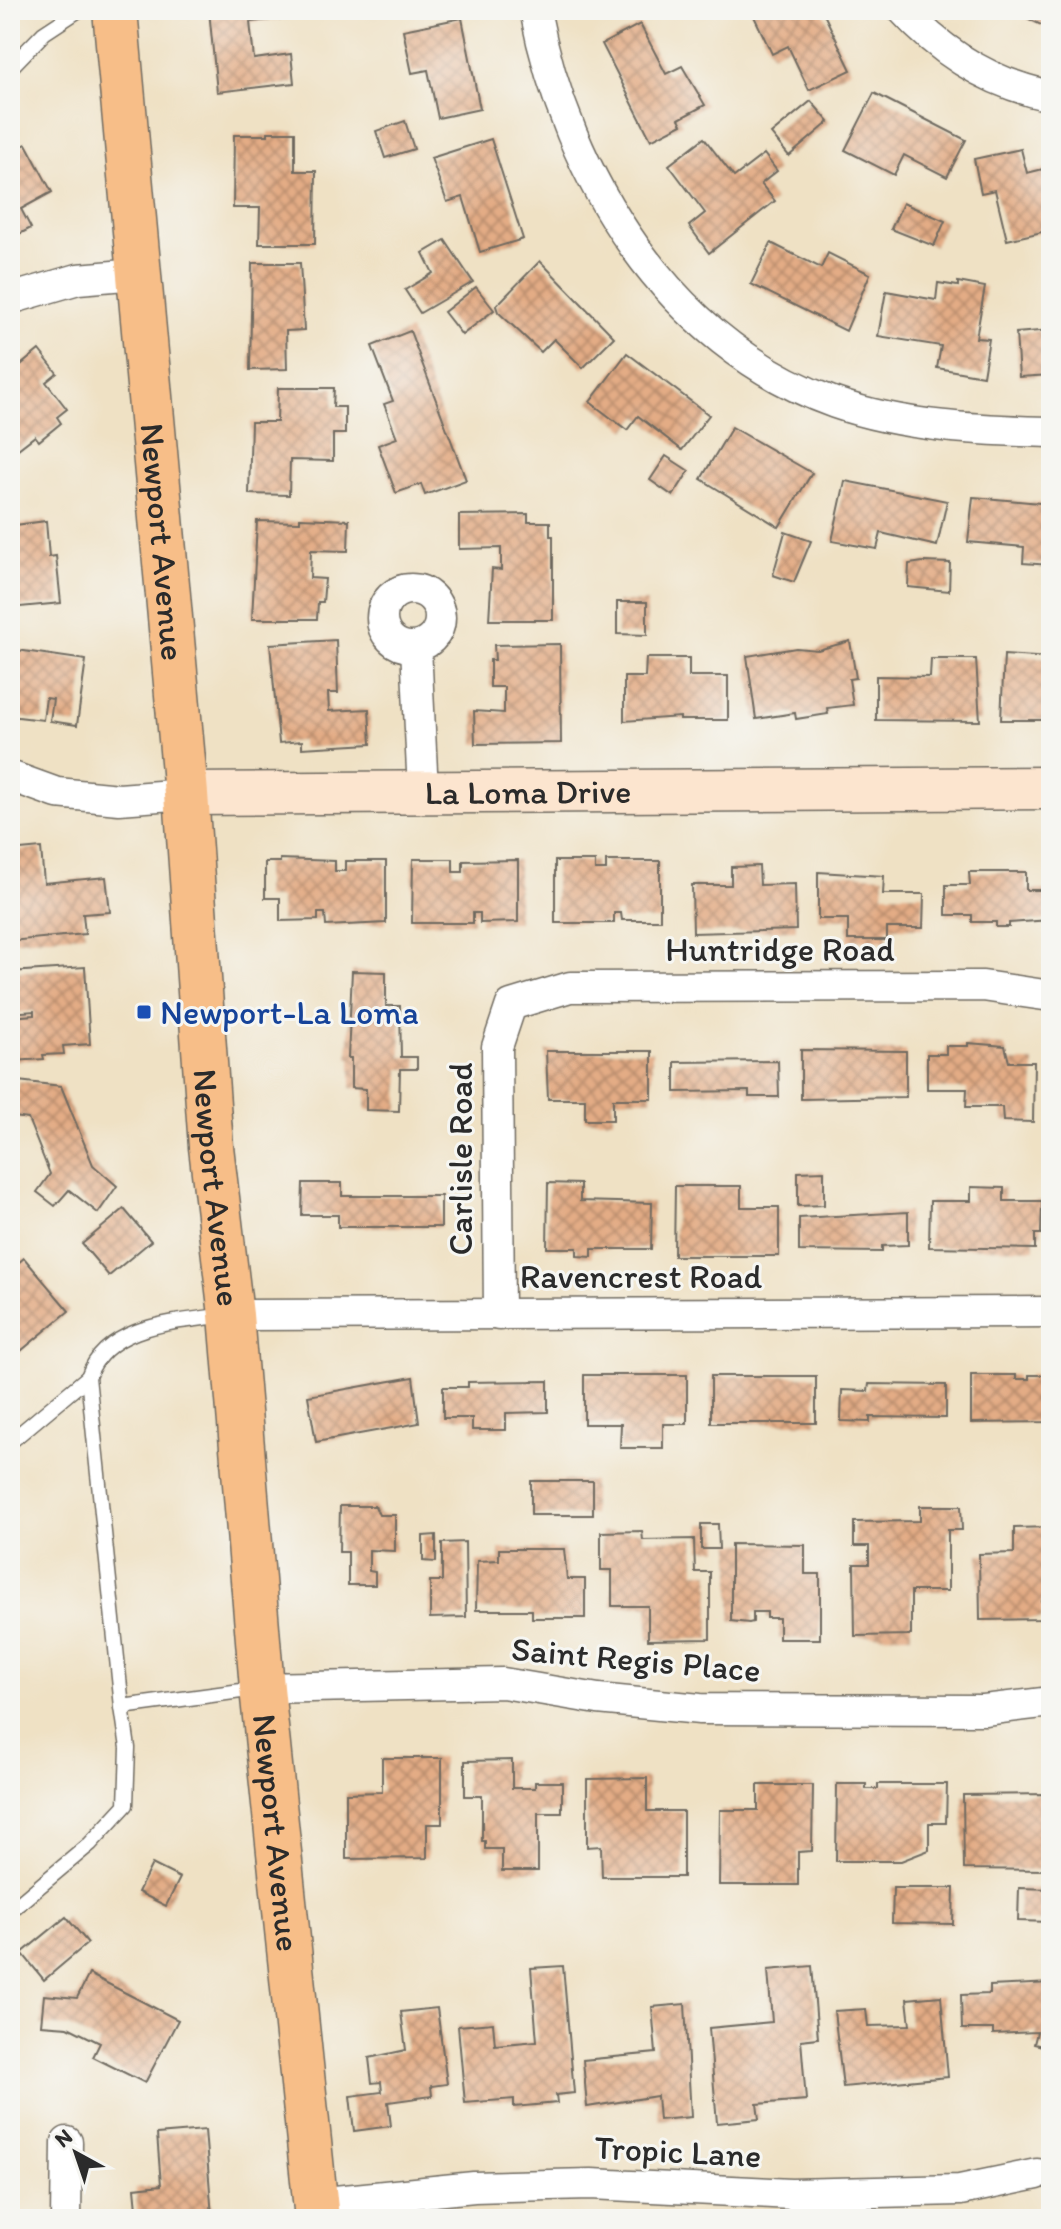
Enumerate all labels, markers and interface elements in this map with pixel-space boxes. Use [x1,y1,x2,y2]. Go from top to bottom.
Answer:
street label: Newport Avenue [131,421,194,662]
street label: La Loma Drive [424,771,632,813]
street label: Huntridge Road [665,929,895,970]
place label: Newport-La Loma [160,992,419,1033]
marker: Newport-La Loma [135,1003,153,1021]
street label: Carlisle Road [440,1062,481,1256]
street label: Newport Avenue [185,1067,250,1309]
street label: Ravencrest Road [520,1256,763,1297]
street label: Saint Regis Place [510,1628,762,1691]
street label: Newport Avenue [244,1712,309,1953]
north arrow [36,2113,116,2193]
text: N [49,2123,78,2153]
street label: Tropic Lane [594,2127,762,2176]

